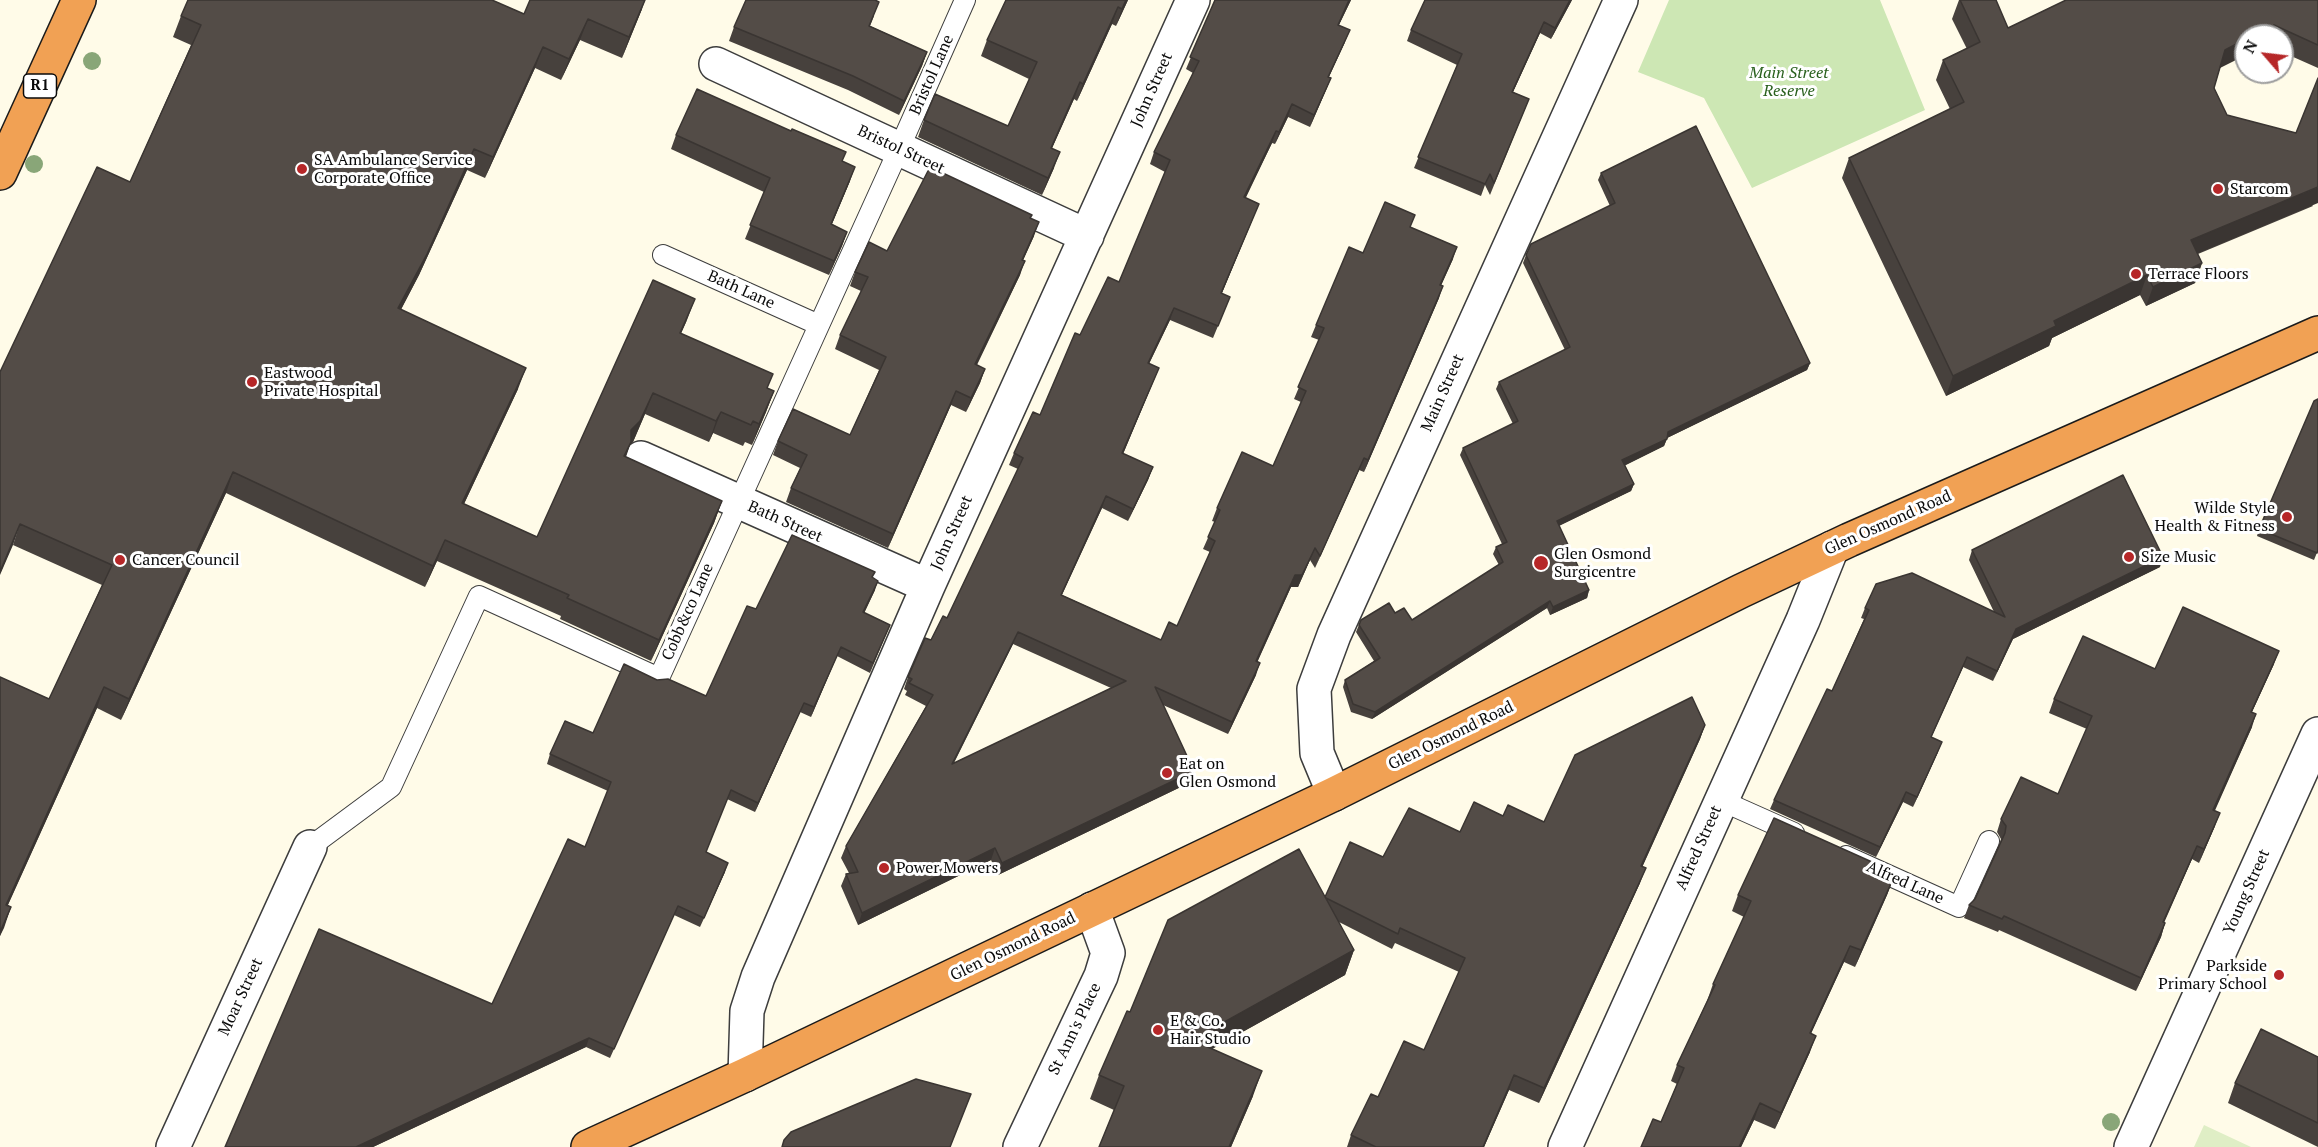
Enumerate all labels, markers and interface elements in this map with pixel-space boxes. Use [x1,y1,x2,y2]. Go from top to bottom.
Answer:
north arrow [2234,24,2294,84]
street label: Bristol Lane [906,32,958,118]
text: N [2237,36,2262,57]
street label: John Street [1127,50,1177,130]
park label: Main Street Reserve [1749,63,1829,101]
road number: R1 [24,74,57,98]
street label: Bristol Street [854,121,948,179]
place label: SA Ambulance Service Corporate Office [314,150,473,188]
marker: SA Ambulance Service Corporate Office [295,162,309,176]
place label: Starcom [2230,179,2289,199]
marker: Starcom [2211,182,2225,196]
place label: Terrace Floors [2148,264,2249,284]
street label: Bath Lane [704,267,778,313]
marker: Terrace Floors [2129,267,2143,281]
street label: Main Street [1417,351,1469,435]
place label: Eastwood Private Hospital [264,363,379,401]
marker: Eastwood Private Hospital [245,375,259,389]
street label: Glen Osmond Road [1822,486,1954,560]
street label: John Street [927,493,977,573]
street label: Bath Street [745,497,825,547]
place label: Wilde Style Health & Fitness [2155,498,2275,536]
marker: Wilde Style Health & Fitness [2280,510,2294,524]
place label: Glen Osmond Surgicentre [1554,544,1651,582]
place label: Size Music [2141,547,2216,567]
place label: Cancer Council [132,550,240,570]
marker: Size Music [2122,550,2136,564]
marker: Cancer Council [113,553,127,567]
marker: Glen Osmond Surgicentre [1532,554,1550,572]
street label: Cobb&co Lane [658,560,718,664]
street label: Glen Osmond Road [1385,697,1517,775]
place label: Eat on Glen Osmond [1179,754,1276,792]
marker: Eat on Glen Osmond [1160,766,1174,780]
street label: Alfred Street [1672,803,1726,893]
street label: Young Street [2220,846,2274,938]
street label: Alfred Lane [1863,857,1947,909]
place label: Power Mowers [896,858,998,878]
marker: Power Mowers [877,861,891,875]
street label: Glen Osmond Road [947,908,1079,986]
street label: Moar Street [215,955,267,1039]
place label: Parkside Primary School [2158,956,2267,994]
marker: Parkside Primary School [2272,968,2286,982]
street label: St Ann's Place [1044,980,1106,1078]
place label: E & Co. Hair Studio [1170,1011,1251,1049]
marker: E & Co. Hair Studio [1151,1023,1165,1037]

